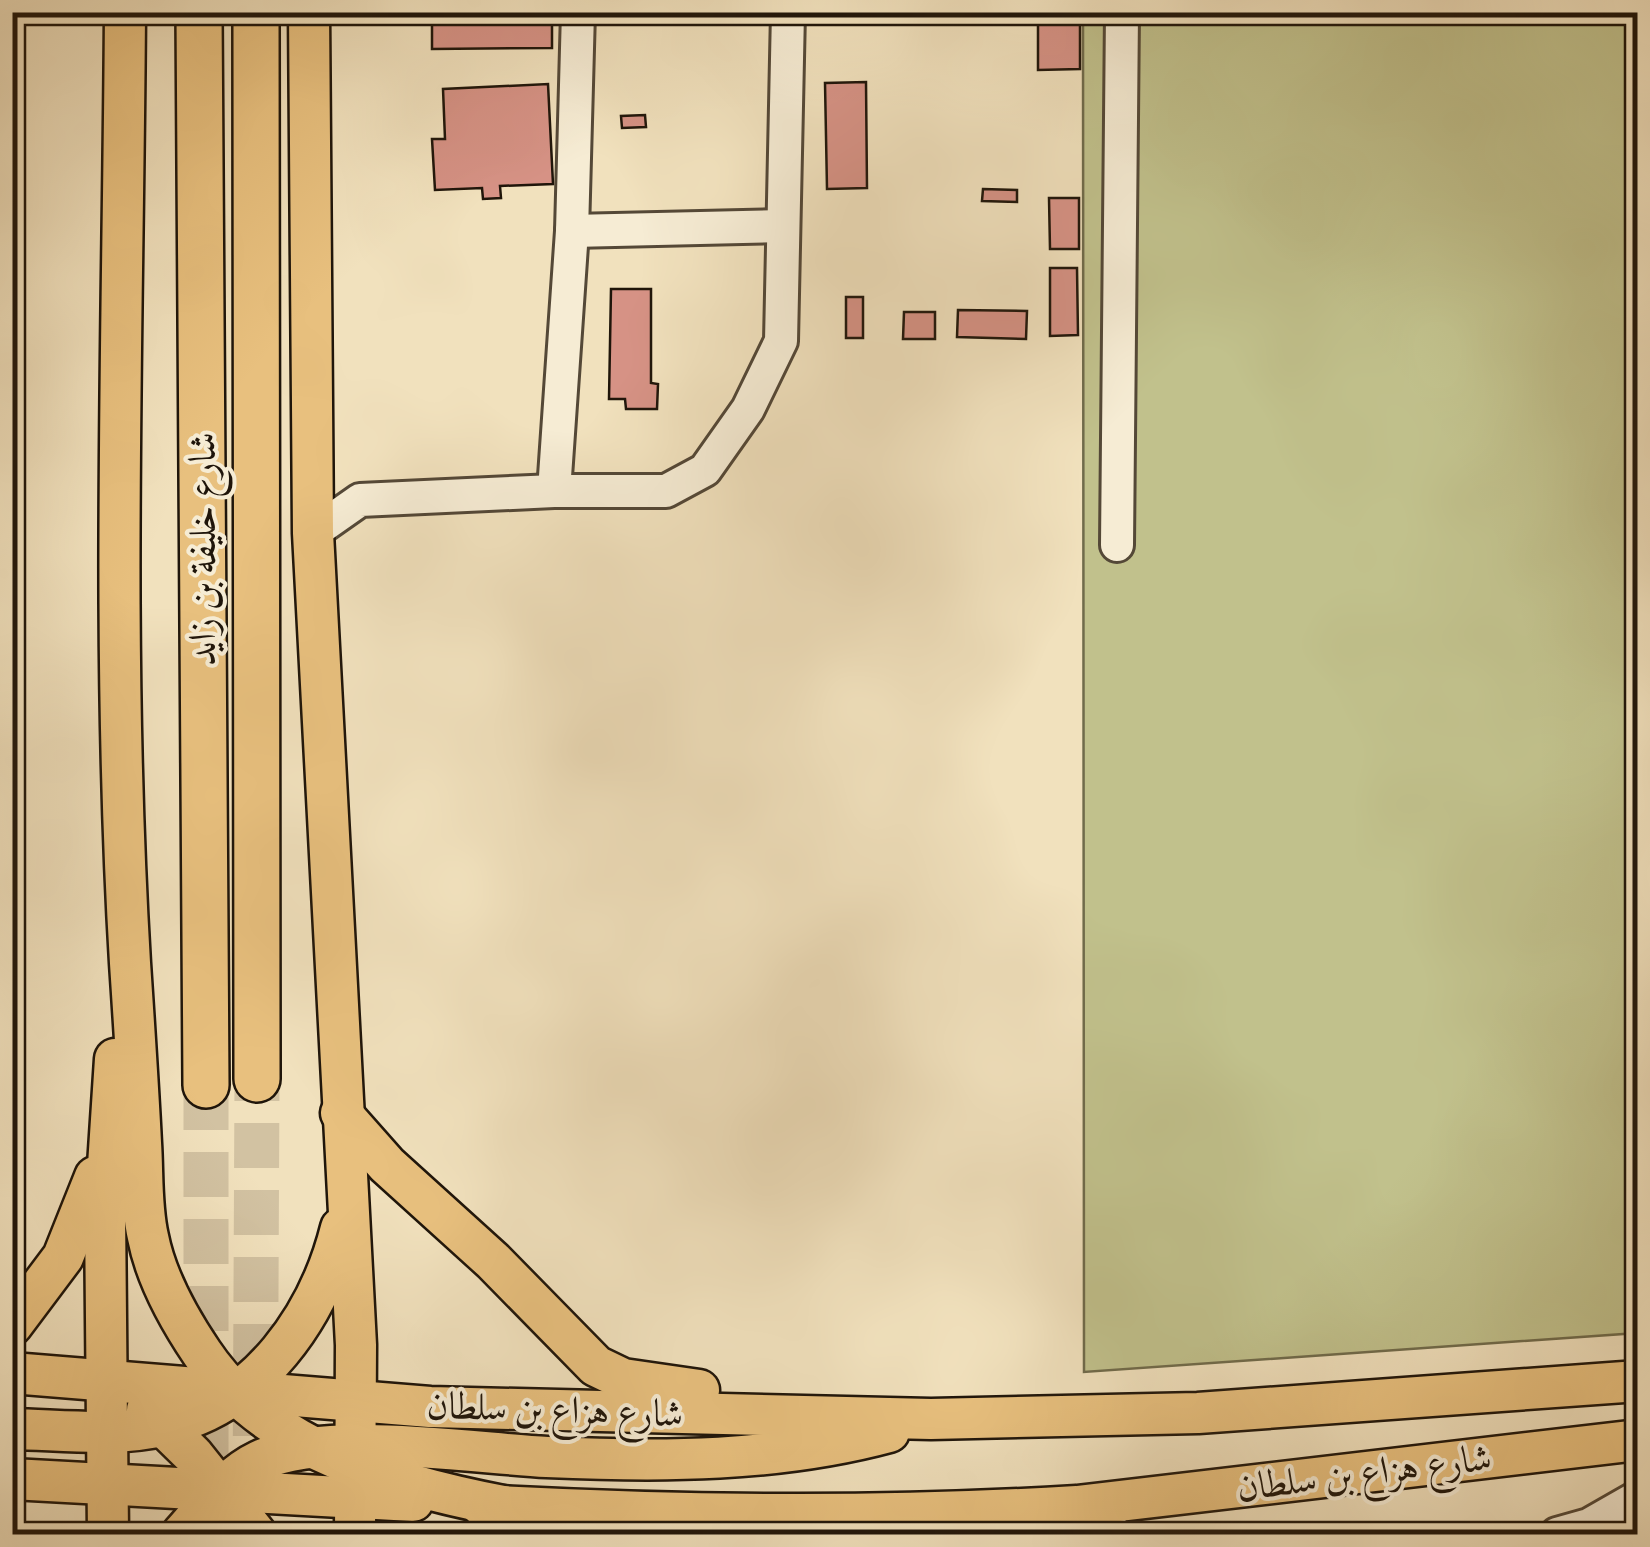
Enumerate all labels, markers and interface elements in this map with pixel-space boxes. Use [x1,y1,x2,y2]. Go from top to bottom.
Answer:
street label: شارع خليفة بن زايد [179,432,233,666]
street label: شارع هزاع بن سلطان [426,1382,684,1444]
street label: شارع هزاع بن سلطان [1234,1434,1495,1518]

